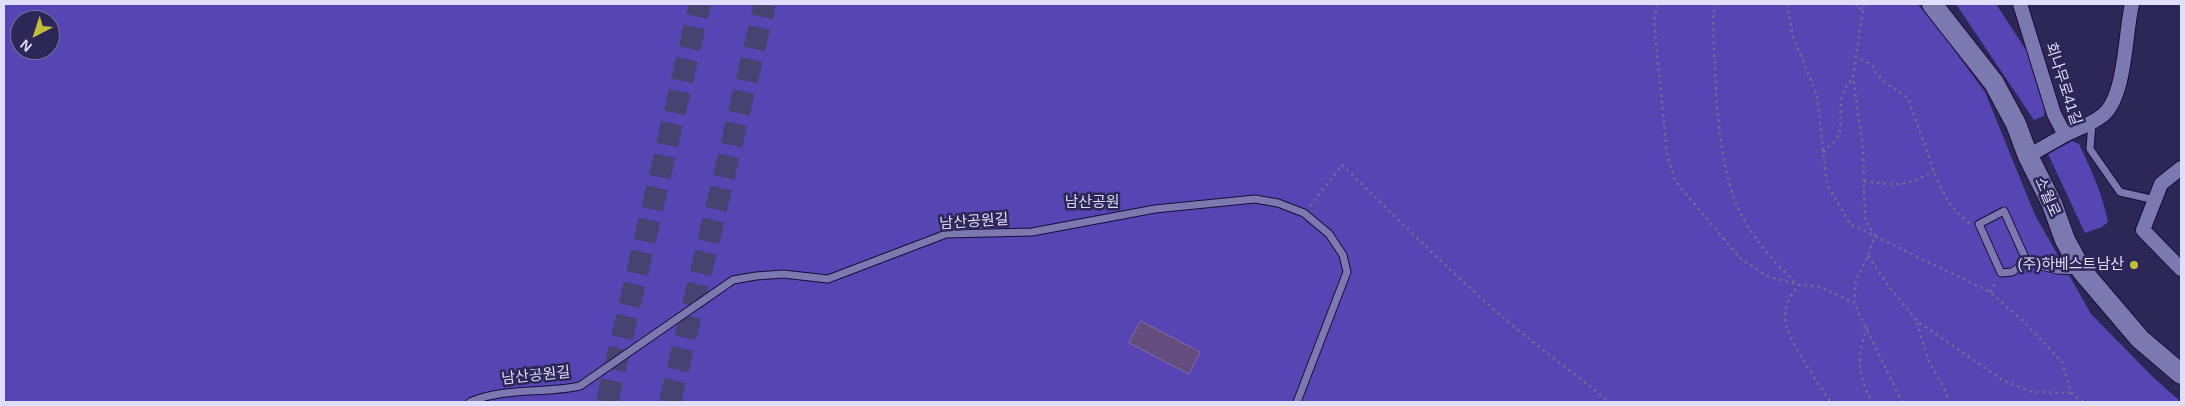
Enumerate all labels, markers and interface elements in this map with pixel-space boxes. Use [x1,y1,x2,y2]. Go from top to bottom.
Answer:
north arrow [10,10,60,60]
text: N [17,36,35,55]
street label: 회나무로41길 [2041,40,2085,128]
street label: 소월로 [2030,174,2064,220]
park label: 남산공원 [1064,194,1120,212]
street label: 남산공원길 [939,211,1009,233]
place label: (주)하베스트남산 [2017,256,2124,274]
marker: (주)하베스트남산 [2128,259,2140,271]
street label: 남산공원길 [501,363,571,389]

